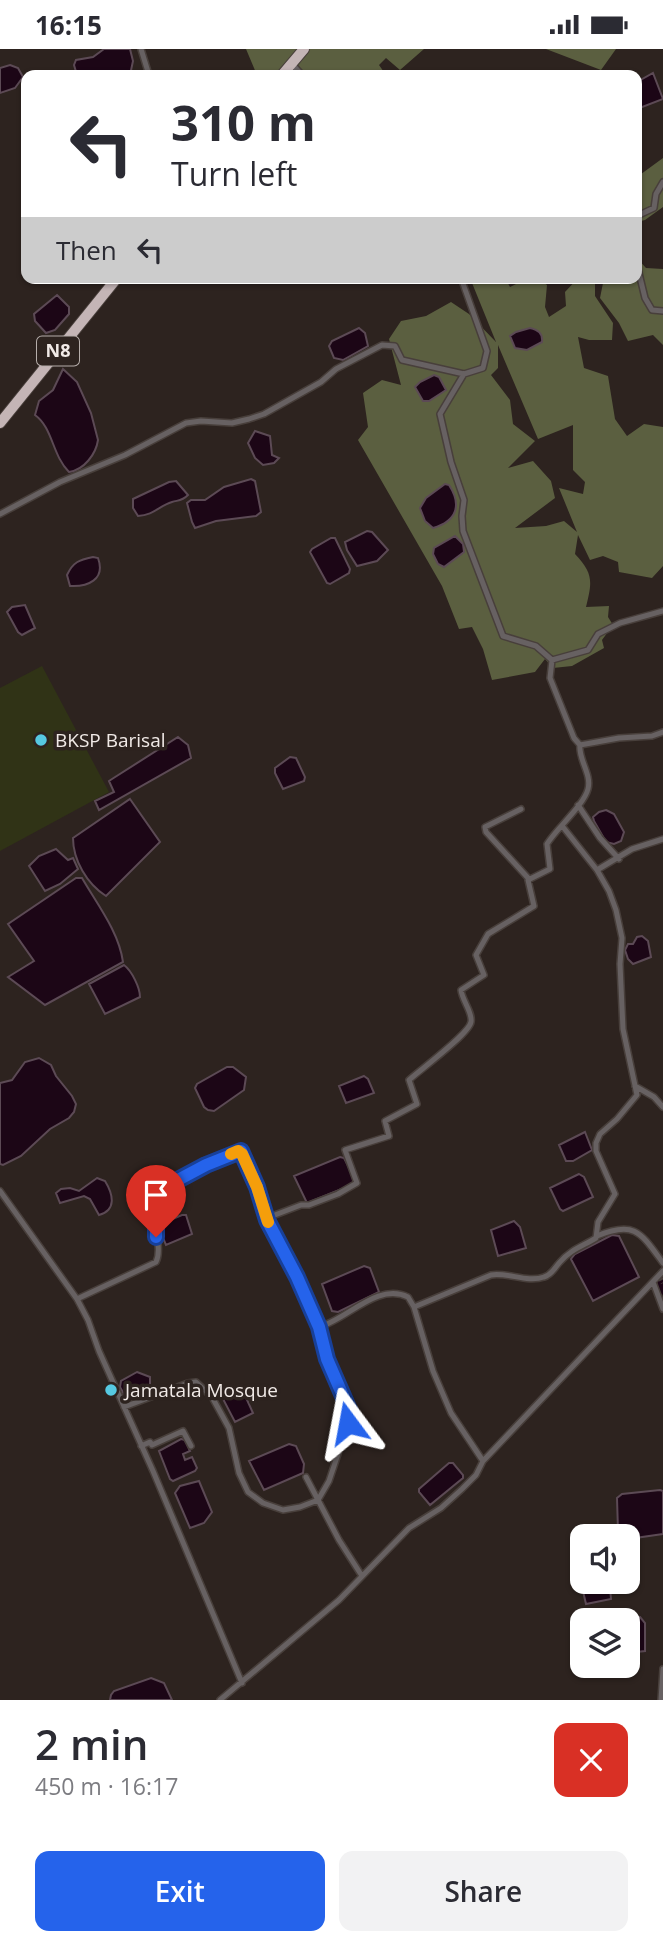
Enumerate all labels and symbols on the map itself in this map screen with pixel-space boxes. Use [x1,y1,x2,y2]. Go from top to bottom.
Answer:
road number: N8 [37,337,79,365]
place label: BKSP Barisal [55,727,166,753]
marker: BKSP Barisal [33,732,49,748]
pin [126,1165,186,1237]
place label: Jamatala Mosque [123,1377,278,1403]
marker: Jamatala Mosque [103,1382,119,1398]
position arrow [311,1386,385,1460]

